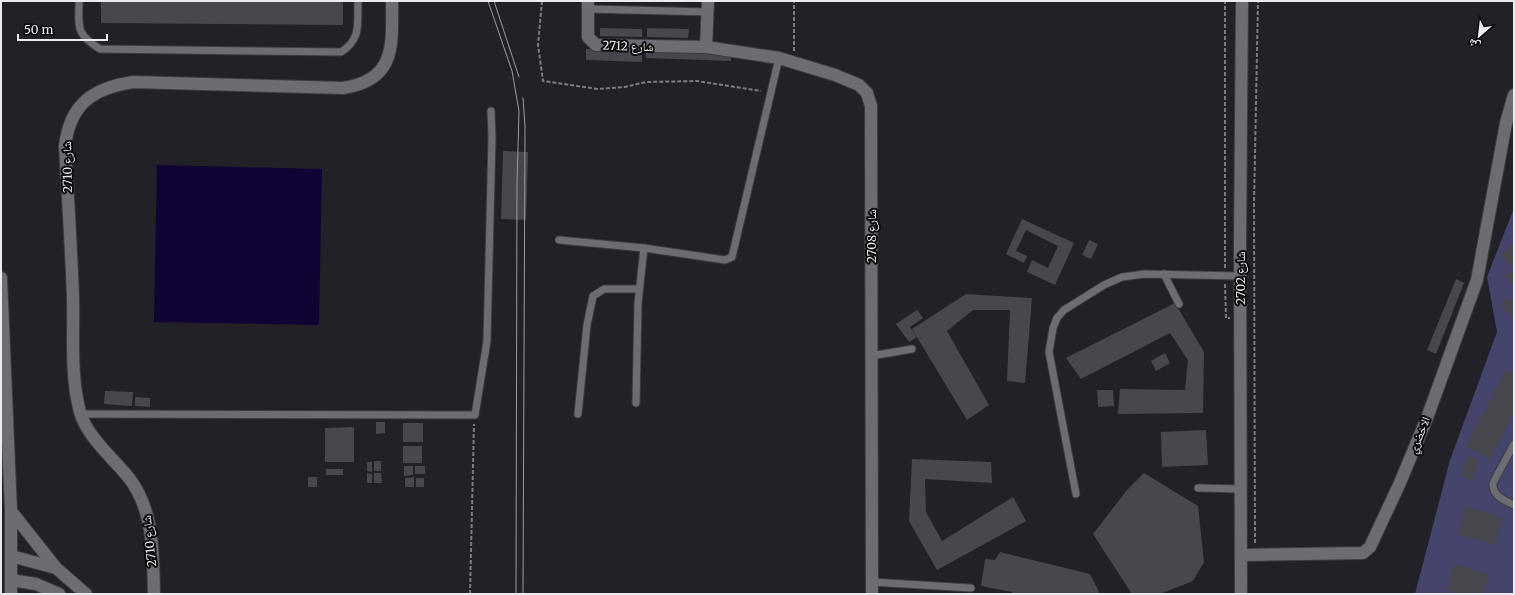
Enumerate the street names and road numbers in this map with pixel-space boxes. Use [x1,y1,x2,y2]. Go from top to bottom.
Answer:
street label: شارع 2712 [602,38,654,55]
street label: شارع 2710 [59,141,76,193]
street label: شارع 2708 [864,209,880,263]
street label: شارع 2702 [1233,251,1249,305]
street label: الاخضري [1405,414,1436,457]
street label: شارع 2710 [139,514,160,567]

